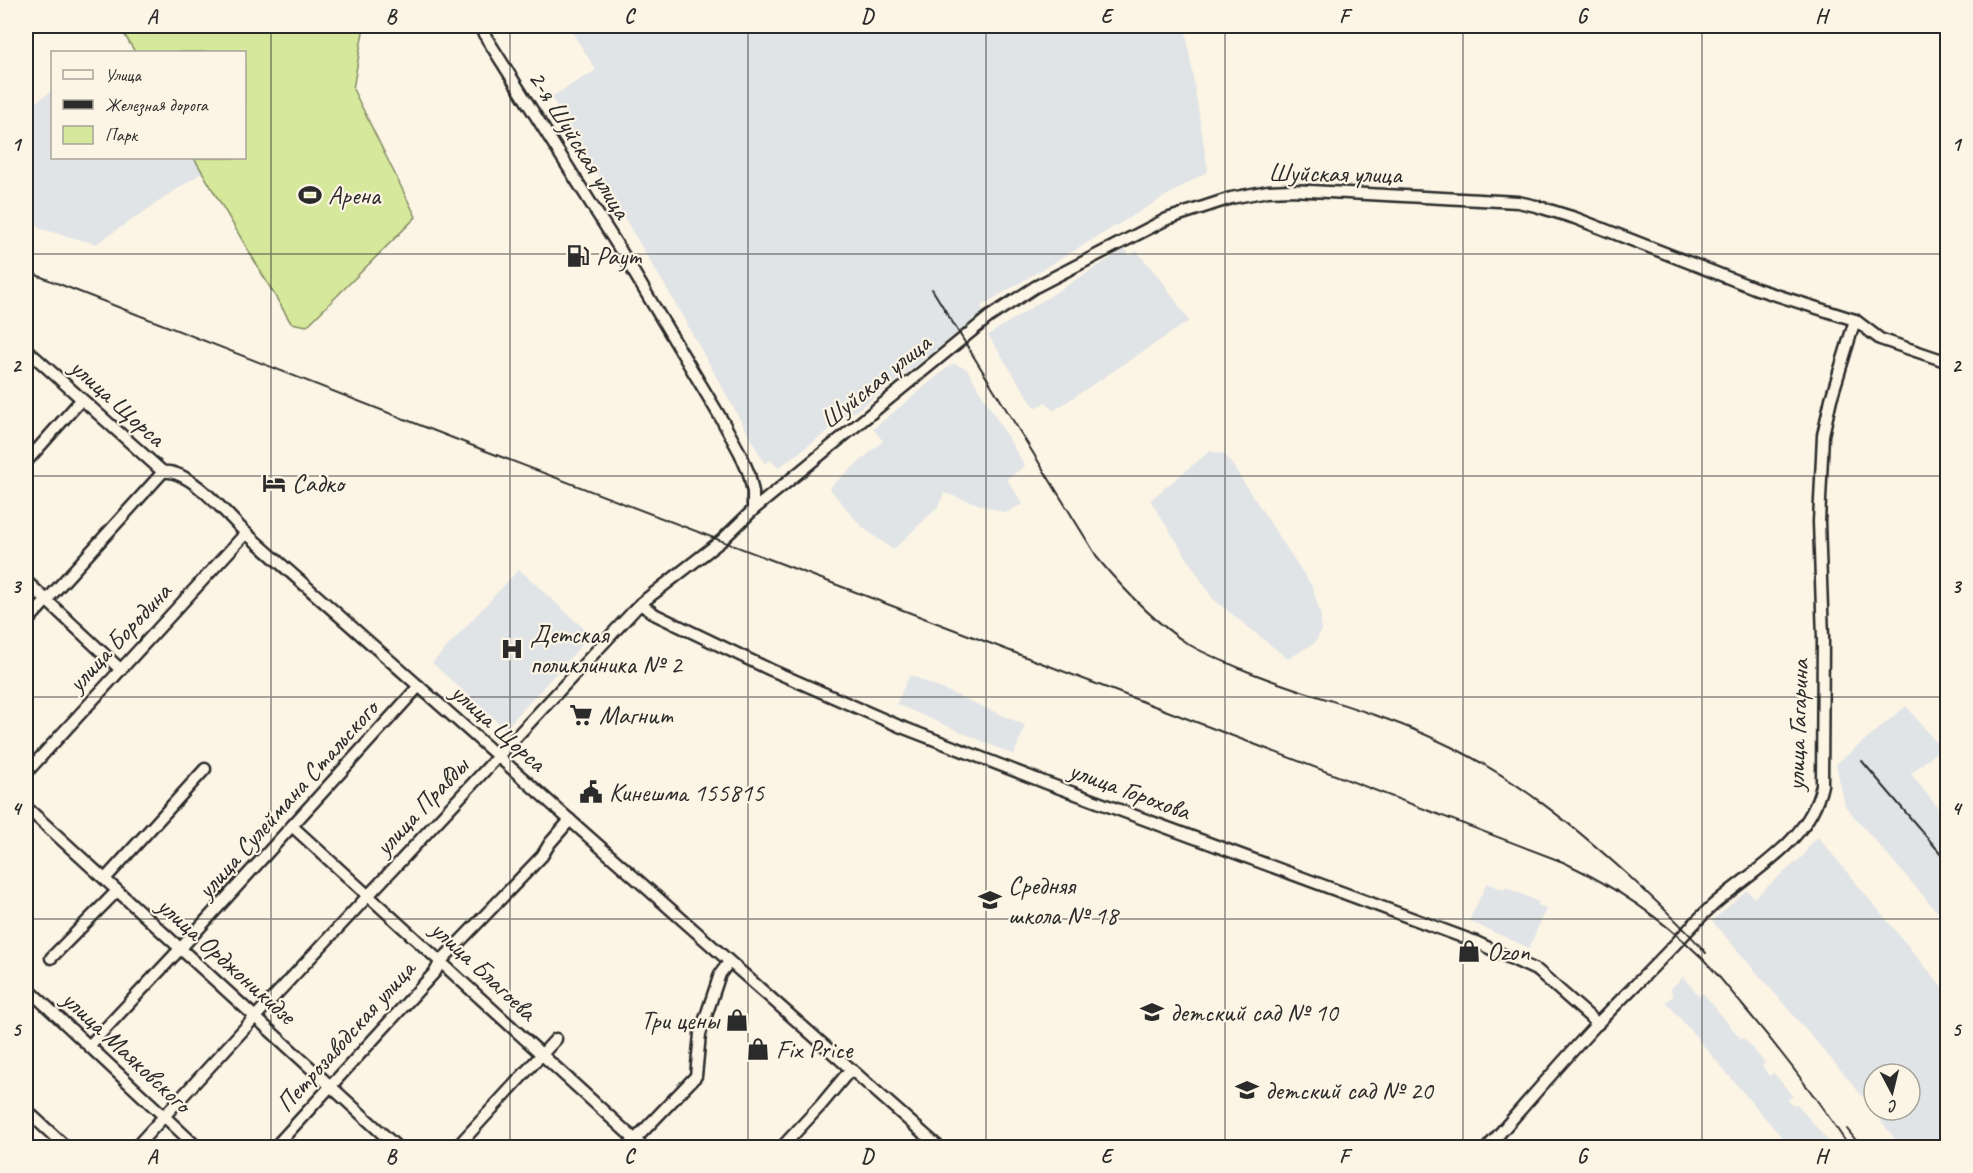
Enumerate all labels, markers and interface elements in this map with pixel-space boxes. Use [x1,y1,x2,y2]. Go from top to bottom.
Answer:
text: A [147,4,159,29]
text: B [386,4,398,29]
text: C [624,4,636,29]
text: D [861,4,875,29]
text: E [1101,4,1115,29]
text: F [1339,4,1353,29]
text: G [1577,4,1590,29]
text: H [1815,4,1830,29]
legend [51,51,246,159]
text: Улица [105,64,142,86]
street label: 2-я Шуйская улица [521,64,639,226]
text: Железная дорога [105,94,209,117]
text: Парк [105,124,139,146]
text: 1 [12,132,23,157]
text: 1 [1952,132,1963,157]
street label: Шуйская улица [1268,156,1403,191]
place label: Арена [328,179,382,212]
sports icon: Арена [297,182,323,208]
place label: Раут [596,240,642,273]
fuel station icon: Раут [565,243,591,269]
street label: Шуйская улица [813,326,939,436]
street label: улица Щорса [62,350,173,455]
text: 2 [12,353,23,378]
text: 2 [1952,353,1963,378]
place label: Садко [292,467,347,500]
hotel icon: Садко [261,470,287,496]
text: 3 [12,574,23,599]
street label: улица Бородина [59,574,180,700]
text: 3 [1952,574,1963,599]
place label: Детская поликлиника № 2 [530,618,684,681]
hospital icon: Детская поликлиника № 2 [499,636,525,662]
street label: улица Гагарина [1779,657,1816,793]
street label: улица Щорса [443,675,554,780]
street label: улица Сулеймана Стальского [188,691,387,907]
place label: Магнит [599,699,674,732]
supermarket icon: Магнит [568,702,594,728]
street label: улица Правды [366,748,477,864]
street label: улица Горохова [1063,753,1196,828]
place label: Кинешма 155815 [609,776,765,809]
public building icon: Кинешма 155815 [578,779,604,805]
text: 4 [12,796,24,821]
text: 4 [1952,796,1964,821]
place label: Средняя школа № 18 [1008,869,1120,932]
school or university icon: Средняя школа № 18 [977,887,1003,913]
street label: улица Орджоникидзе [149,888,305,1033]
street label: улица Благоева [422,912,545,1029]
place label: Ozon [1487,935,1530,968]
shop icon: Ozon [1456,938,1482,964]
street label: Петрозаводская улица [269,952,424,1119]
street label: улица Маяковского [54,982,200,1122]
place label: детский сад № 10 [1170,996,1340,1029]
school or university icon: детский сад № 10 [1139,999,1165,1025]
place label: Три цены [641,1004,721,1037]
shop icon: Три цены [724,1007,750,1033]
text: 5 [12,1017,23,1042]
text: 5 [1952,1017,1963,1042]
place label: Fix Price [776,1033,854,1066]
shop icon: Fix Price [745,1036,771,1062]
north arrow [1862,1062,1922,1122]
place label: детский сад № 20 [1265,1074,1435,1107]
school or university icon: детский сад № 20 [1234,1077,1260,1103]
text: С [1886,1095,1899,1117]
text: A [147,1144,159,1169]
text: B [386,1144,398,1169]
text: C [624,1144,636,1169]
text: D [861,1144,875,1169]
text: E [1101,1144,1115,1169]
text: F [1339,1144,1353,1169]
text: G [1577,1144,1590,1169]
text: H [1815,1144,1830,1169]

